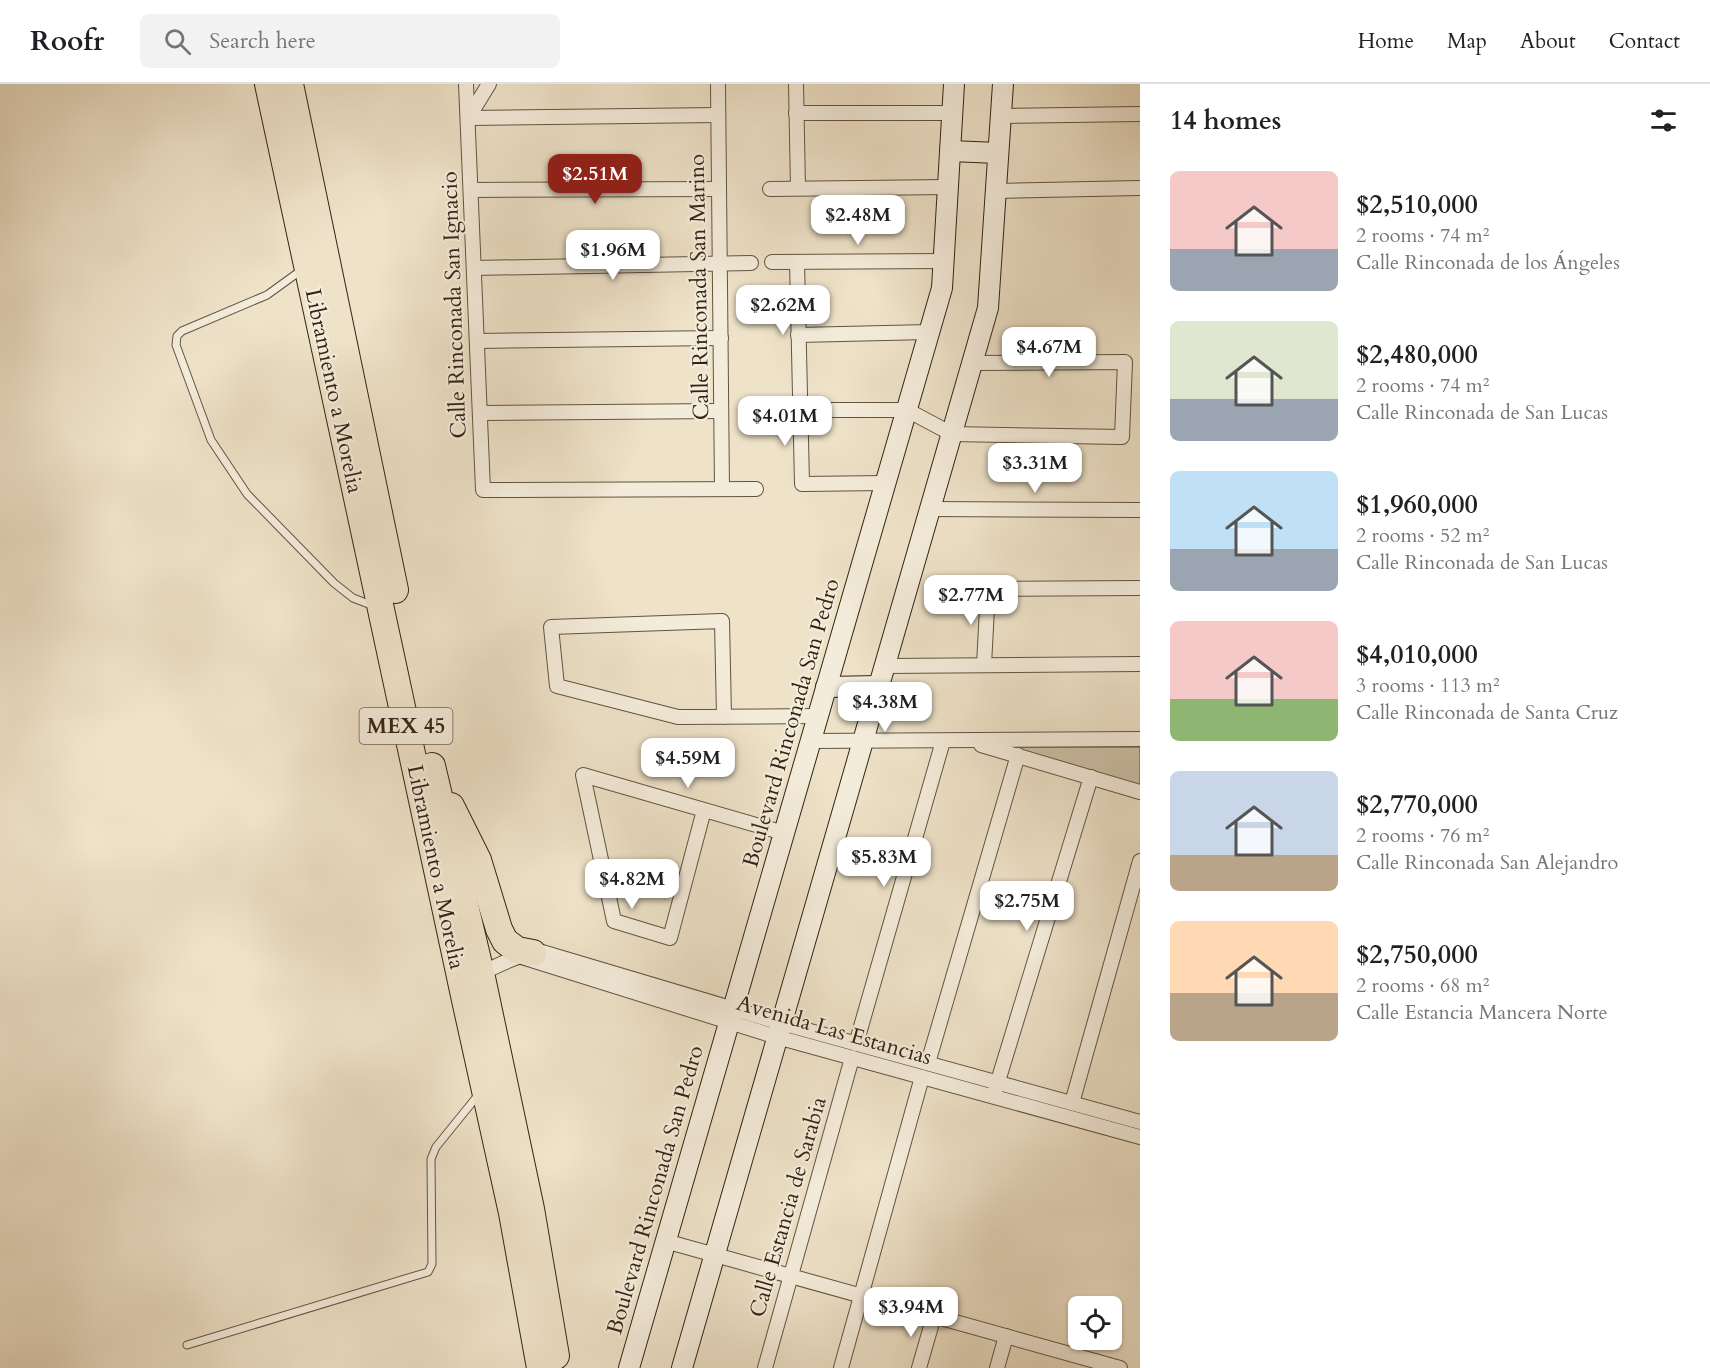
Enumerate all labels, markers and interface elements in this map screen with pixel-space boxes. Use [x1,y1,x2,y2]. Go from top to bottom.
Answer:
search box [140,14,560,68]
text: Roofr [30,22,104,60]
icon: search [161,25,194,58]
text: Search here [209,26,316,56]
text: Home [1358,27,1414,56]
text: Map [1447,27,1487,56]
text: About [1520,27,1576,56]
text: Contact [1609,27,1680,56]
text: 14 homes [1170,103,1281,138]
icon: filters [1647,104,1680,137]
pin: $2.51M [546,154,644,205]
street label: Calle Rinconada San Marino [682,154,716,420]
text: $2.51M [562,160,628,187]
street label: Calle Rinconada San Ignacio [434,171,474,439]
text: $2,510,000 [1356,187,1478,222]
pin: $2.48M [809,195,907,246]
icon: home [1218,195,1290,267]
text: $2.48M [825,201,891,228]
text: 2 rooms · 74 m² [1356,222,1489,249]
pin: $1.96M [564,230,662,281]
text: $1.96M [580,236,646,263]
text: Calle Rinconada de los Ángeles [1356,249,1620,276]
pin: $2.62M [734,285,832,336]
street label: Libramiento a Morelia [298,286,370,496]
text: $2.62M [750,291,816,318]
pin: $4.67M [1000,327,1098,378]
text: $4.67M [1016,333,1082,360]
text: $2,480,000 [1356,337,1478,372]
icon: home [1218,345,1290,417]
text: 2 rooms · 74 m² [1356,372,1489,399]
pin: $4.01M [736,396,834,447]
text: Calle Rinconada de San Lucas [1356,399,1608,426]
text: $4.01M [752,402,818,429]
pin: $3.31M [986,443,1084,494]
text: $3.31M [1002,449,1068,476]
text: $1,960,000 [1356,487,1478,522]
icon: home [1218,495,1290,567]
text: 2 rooms · 52 m² [1356,522,1489,549]
text: Calle Rinconada de San Lucas [1356,549,1608,576]
street label: Boulevard Rinconada San Pedro [735,575,847,871]
pin: $2.77M [922,575,1020,626]
text: $2.77M [938,581,1004,608]
text: $4,010,000 [1356,637,1478,672]
icon: home [1218,645,1290,717]
text: 3 rooms · 113 m² [1356,672,1500,699]
pin: $4.38M [836,682,934,733]
text: $4.38M [852,688,918,715]
text: Calle Rinconada de Santa Cruz [1356,699,1618,726]
road number: MEX 45 [360,708,452,744]
pin: $4.59M [639,738,737,789]
text: $4.59M [655,744,721,771]
street label: Libramiento a Morelia [400,762,472,972]
text: $2,770,000 [1356,787,1478,822]
icon: home [1218,795,1290,867]
text: 2 rooms · 76 m² [1356,822,1489,849]
pin: $5.83M [835,837,933,888]
text: $5.83M [851,843,917,870]
text: Calle Rinconada San Alejandro [1356,849,1618,876]
pin: $4.82M [583,859,681,910]
text: $4.82M [599,865,665,892]
pin: $2.75M [978,881,1076,932]
text: $2.75M [994,887,1060,914]
text: $2,750,000 [1356,937,1478,972]
icon: home [1218,945,1290,1017]
text: 2 rooms · 68 m² [1356,972,1489,999]
street label: Avenida Las Estancias [733,988,935,1072]
text: Calle Estancia Mancera Norte [1356,999,1608,1026]
street label: Boulevard Rinconada San Pedro [599,1042,711,1338]
street label: Calle Estancia de Sarabia [742,1093,834,1321]
pin: $3.94M [862,1287,960,1338]
text: $3.94M [878,1293,944,1320]
map controls [1068,1296,1122,1350]
button: locate [1068,1296,1122,1350]

